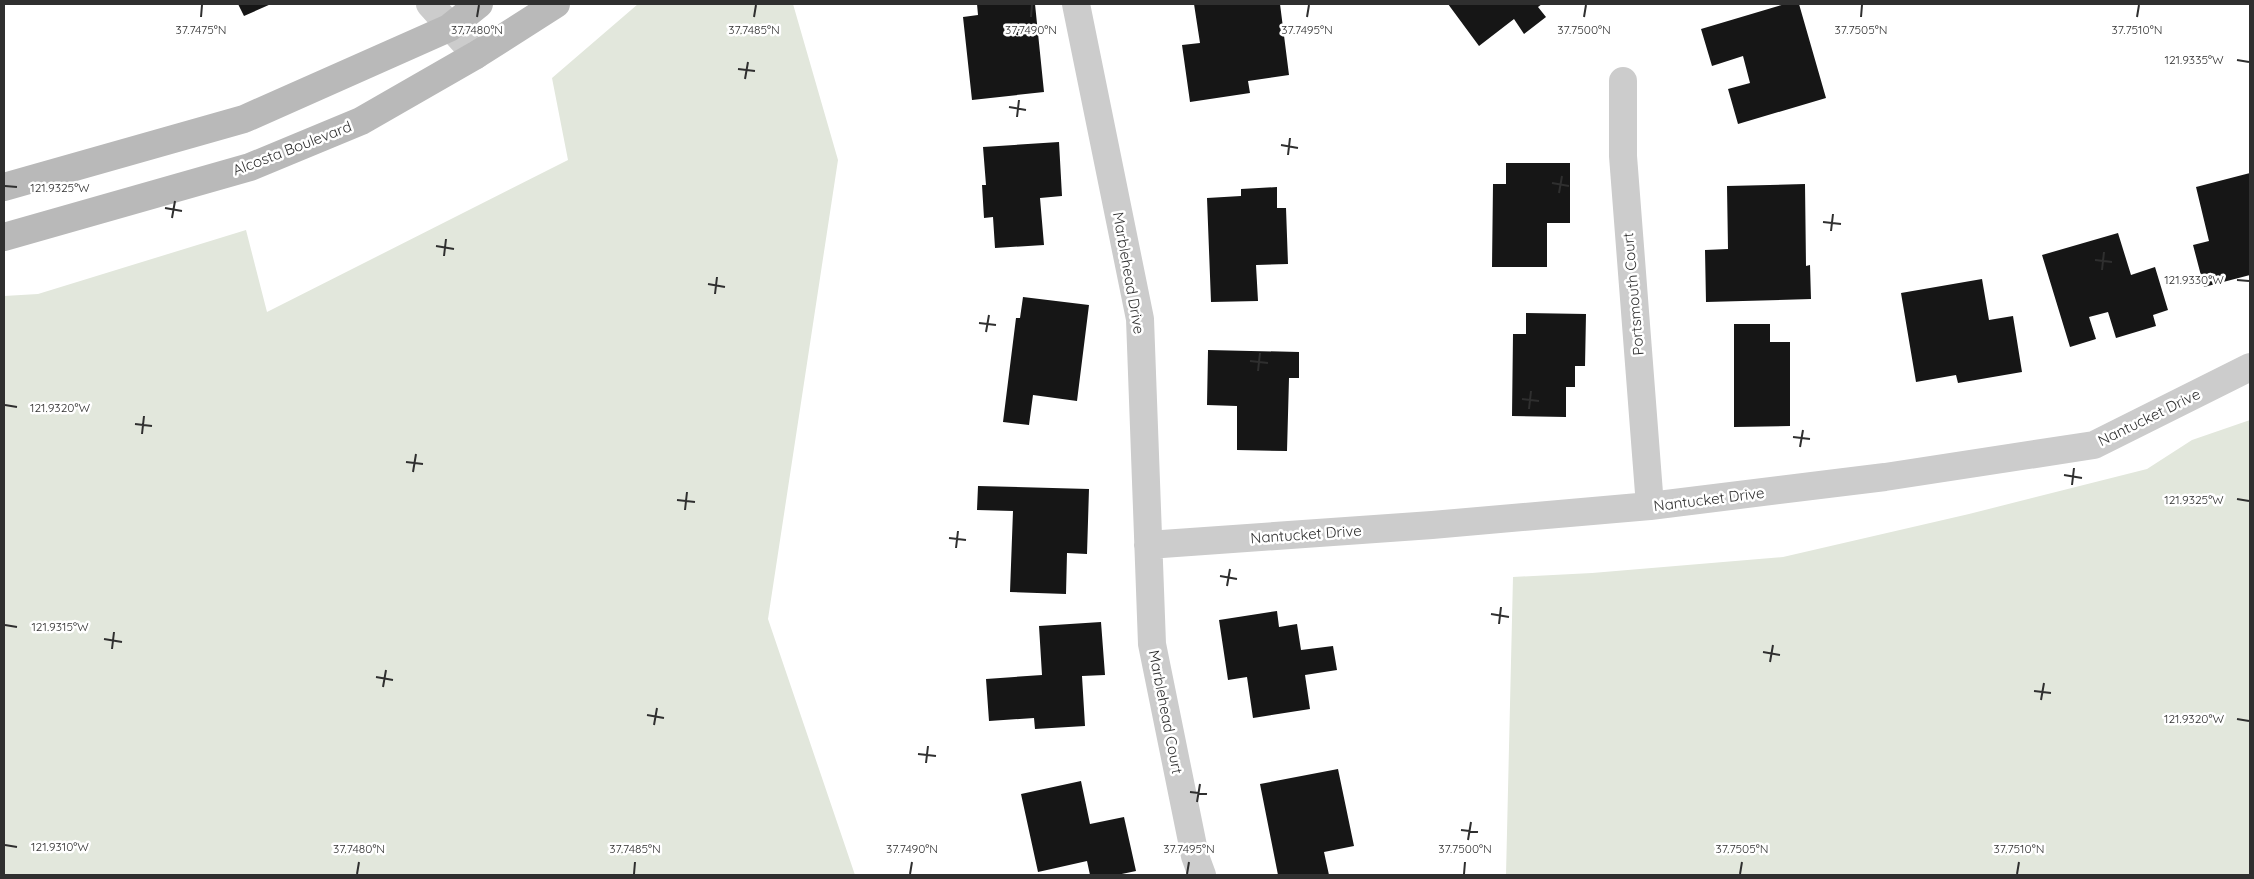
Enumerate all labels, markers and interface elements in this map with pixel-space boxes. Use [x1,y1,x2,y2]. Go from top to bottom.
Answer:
text: 37.7475°N [176,22,226,37]
text: 37.7480°N [451,22,503,37]
text: 37.7485°N [728,22,780,37]
text: 37.7490°N [1005,22,1057,37]
text: 37.7495°N [1281,22,1333,37]
text: 37.7500°N [1557,22,1611,37]
text: 37.7505°N [1835,22,1887,37]
text: 37.7510°N [2112,22,2162,37]
text: 121.9335°W [2164,52,2224,67]
street label: Alcosta Boulevard [230,117,354,179]
text: 121.9325°W [30,180,90,195]
street label: Marblehead Drive [1109,210,1149,336]
street label: Portsmouth Court [1618,232,1648,356]
text: 121.9330°W [2164,272,2224,287]
street label: Nantucket Drive [2095,384,2203,450]
text: 121.9320°W [30,400,90,415]
street label: Nantucket Drive [1652,483,1766,515]
text: 121.9325°W [2164,492,2224,507]
street label: Nantucket Drive [1250,521,1362,547]
text: 121.9315°W [31,619,89,634]
street label: Marblehead Court [1145,648,1187,776]
text: 121.9320°W [2164,711,2224,726]
text: 121.9310°W [31,839,89,854]
text: 37.7480°N [333,841,385,856]
text: 37.7485°N [609,841,661,856]
text: 37.7490°N [886,841,938,856]
text: 37.7495°N [1163,841,1215,856]
text: 37.7500°N [1438,841,1492,856]
text: 37.7505°N [1716,841,1768,856]
text: 37.7510°N [1994,841,2044,856]

